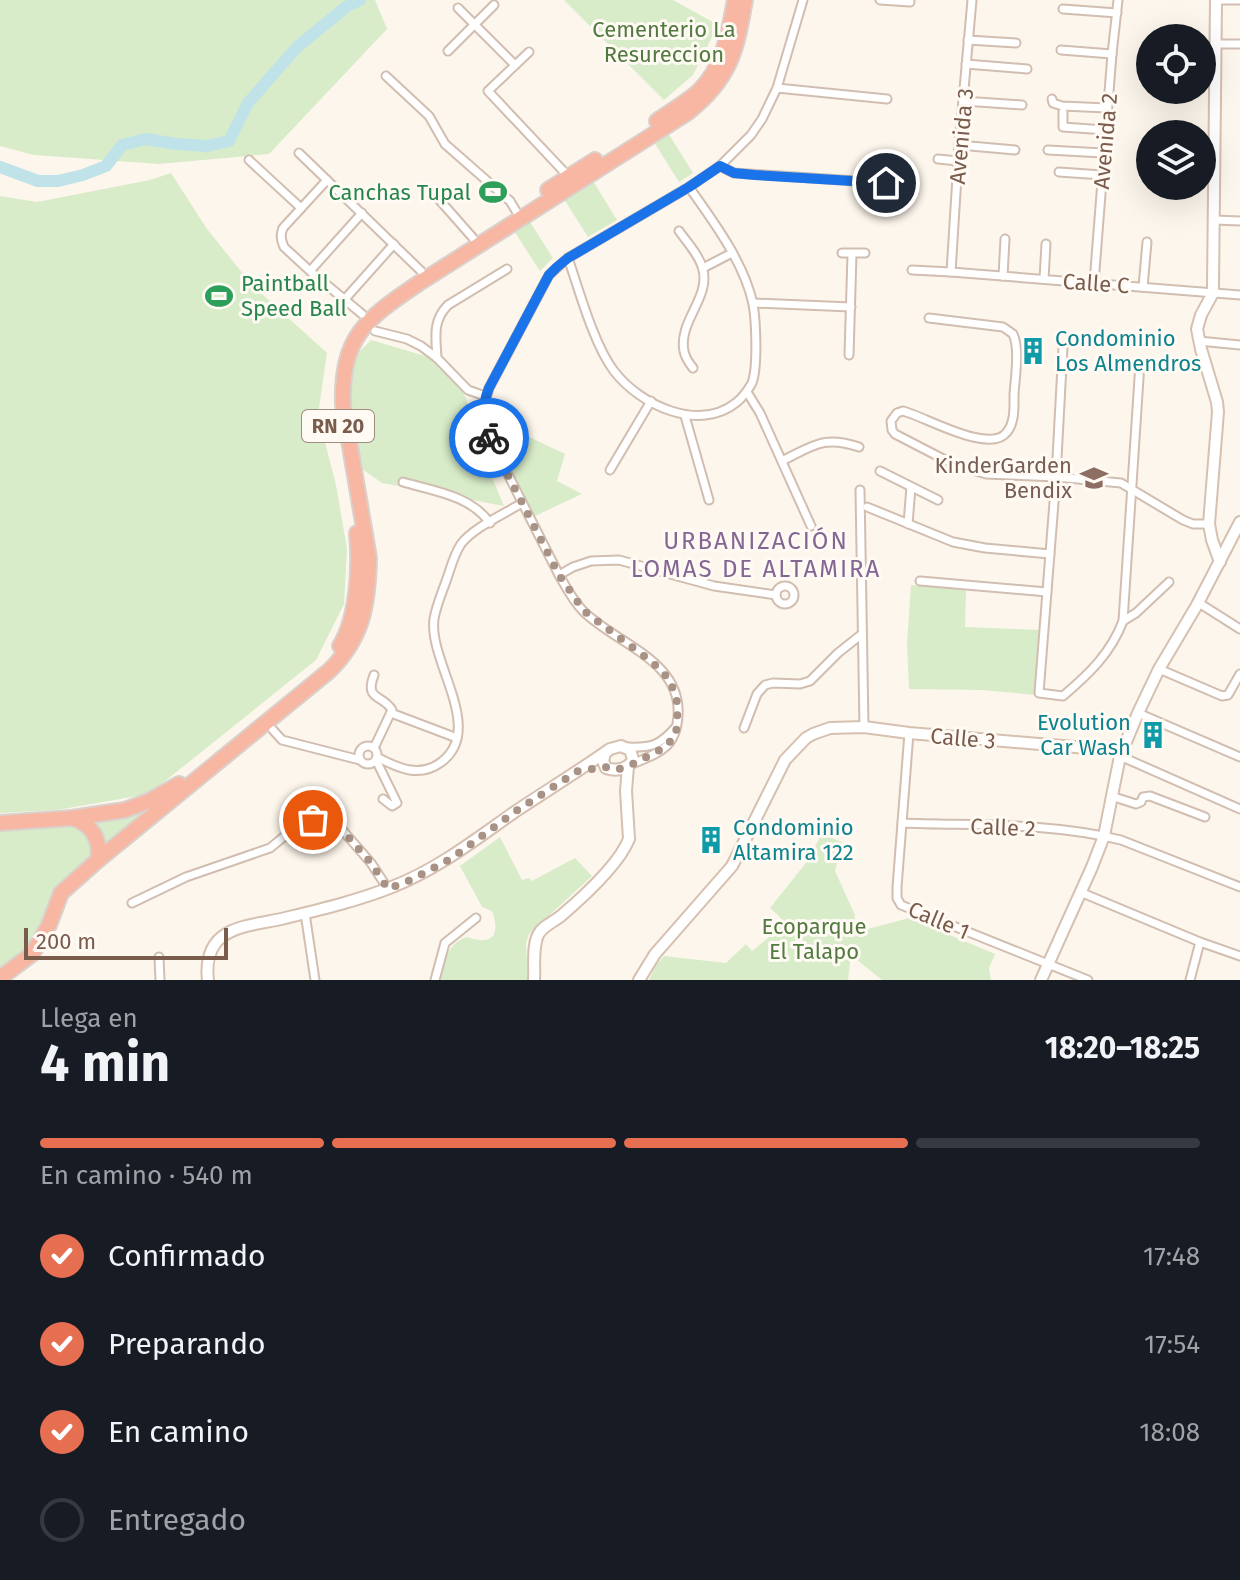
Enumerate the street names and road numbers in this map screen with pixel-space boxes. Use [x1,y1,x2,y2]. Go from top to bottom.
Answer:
street label: Avenida 3 [944,87,979,185]
street label: Avenida 2 [1088,92,1123,190]
street label: Calle C [1062,268,1130,299]
road number: RN 20 [302,410,374,442]
street label: Calle 3 [929,722,997,755]
street label: Calle 2 [970,813,1036,842]
street label: Calle 1 [904,896,974,945]

